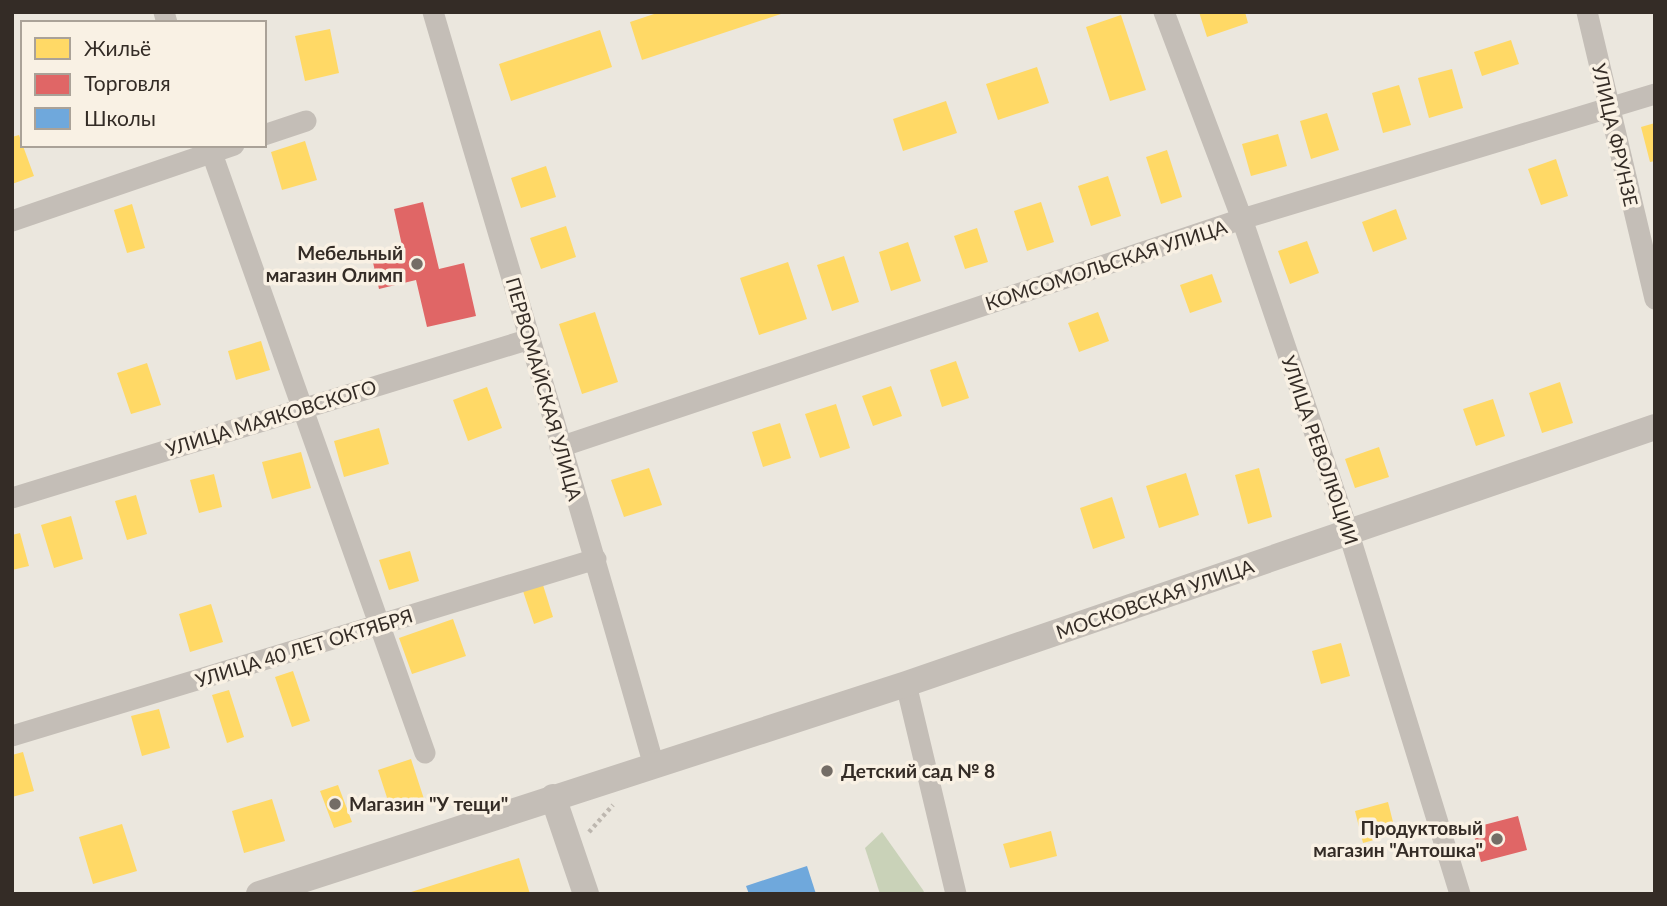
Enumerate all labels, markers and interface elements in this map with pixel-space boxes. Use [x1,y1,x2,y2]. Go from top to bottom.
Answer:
legend [21,21,266,147]
text: Жильё [84,35,151,60]
street label: УЛИЦА ФРУНЗЕ [1588,61,1643,209]
text: Торговля [84,70,171,95]
text: Школы [84,105,156,130]
street label: КОМСОМОЛЬСКАЯ УЛИЦА [982,214,1230,315]
place label: Мебельный магазин Олимп [266,241,403,286]
marker: Мебельный магазин Олимп [409,256,425,272]
street label: ПЕРВОМАЙСКАЯ УЛИЦА [502,275,587,503]
street label: УЛИЦА РЕВОЛЮЦИИ [1277,352,1364,547]
street label: УЛИЦА МАЯКОВСКОГО [163,375,379,461]
street label: МОСКОВСКАЯ УЛИЦА [1053,554,1257,643]
street label: УЛИЦА 40 ЛЕТ ОКТЯБРЯ [192,603,415,692]
place label: Детский сад № 8 [841,759,995,782]
marker: Детский сад № 8 [819,763,835,779]
place label: Магазин "У тещи" [349,792,508,815]
marker: Магазин "У тещи" [327,796,343,812]
place label: Продуктовый магазин "Антошка" [1313,816,1483,861]
marker: Продуктовый магазин "Антошка" [1489,831,1505,847]

